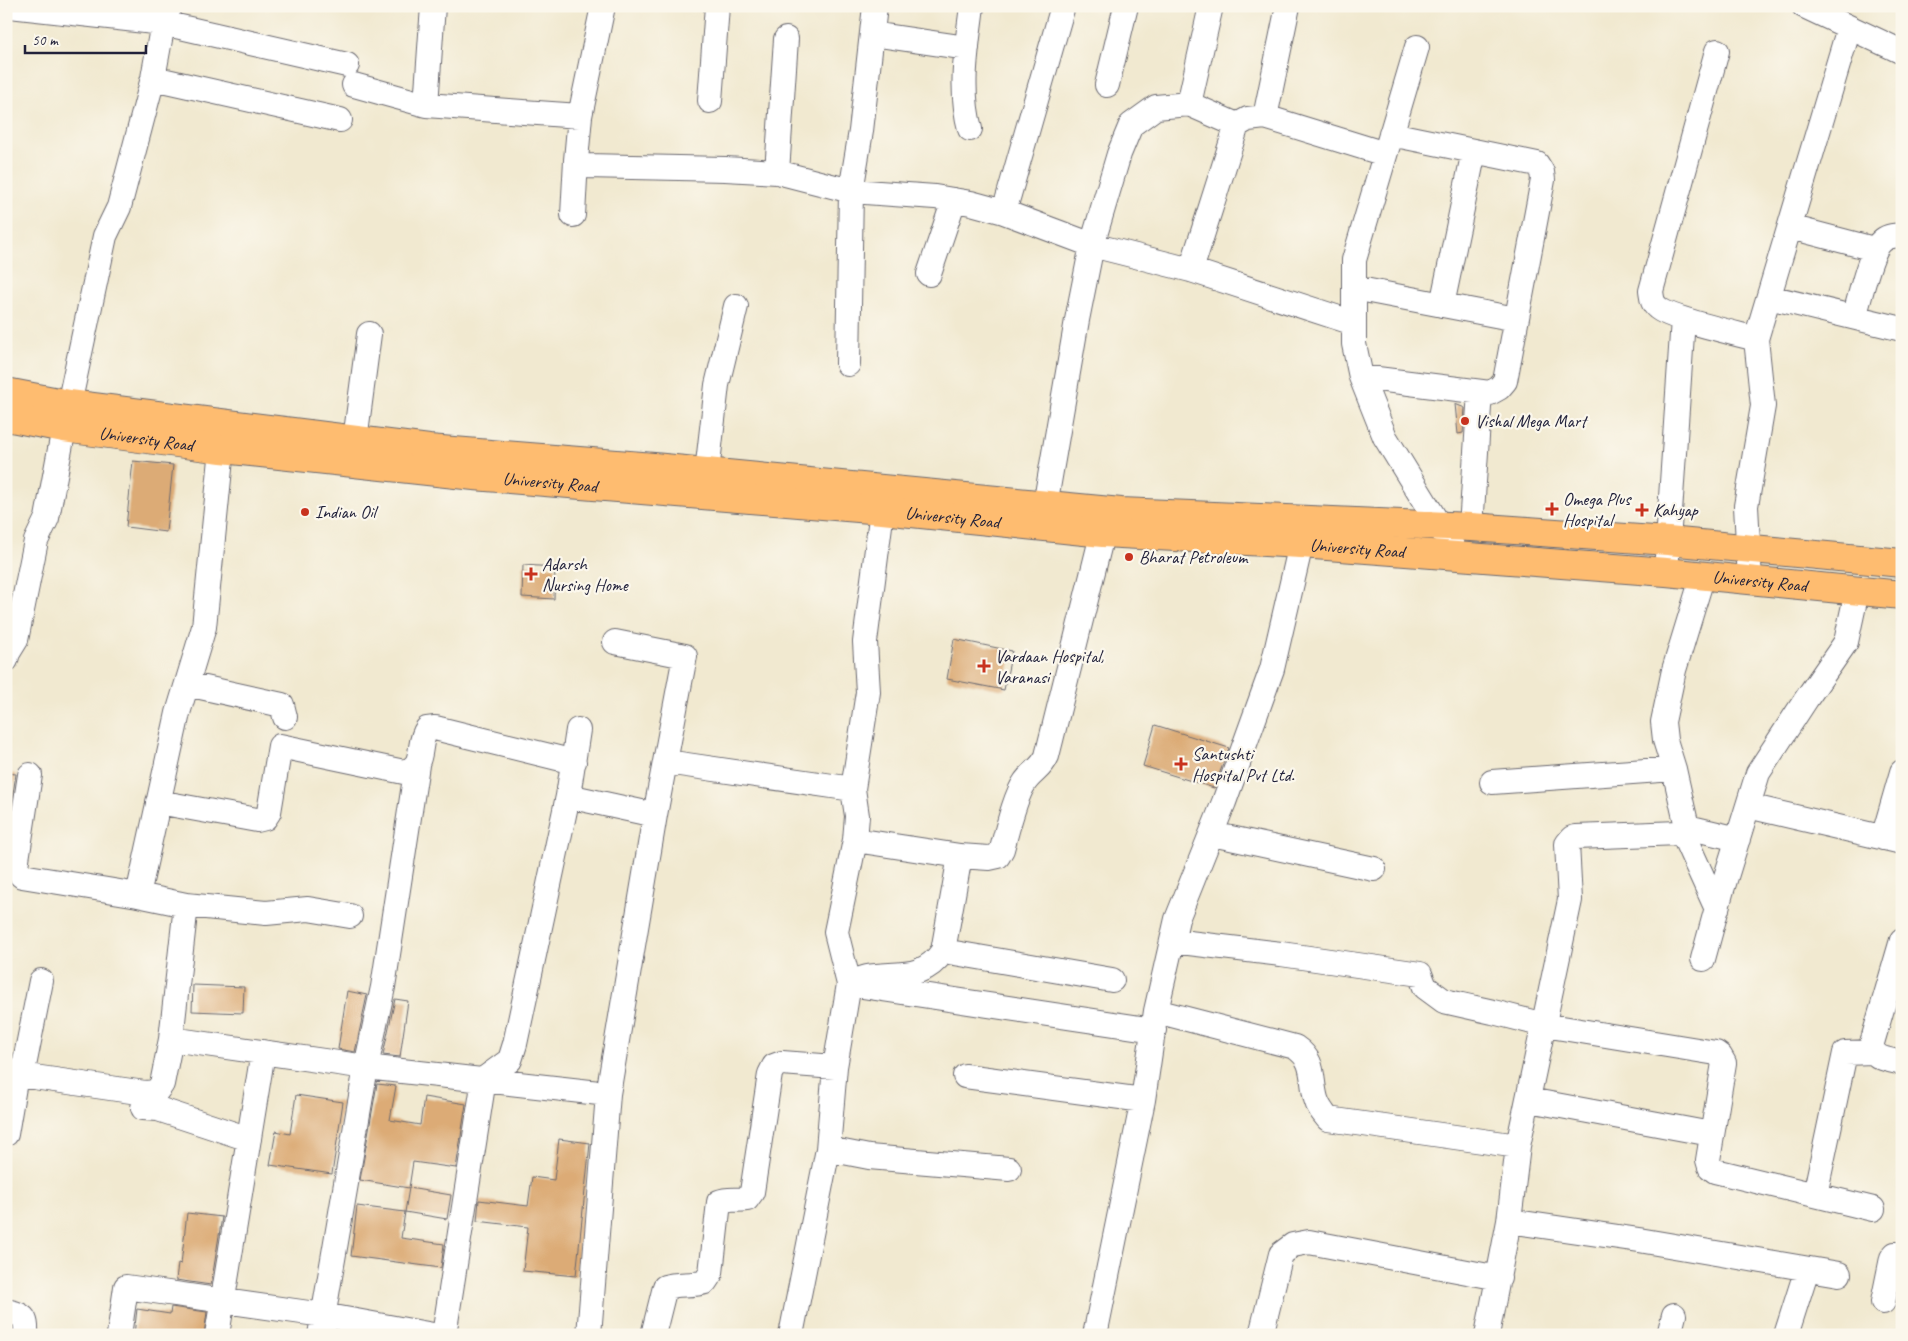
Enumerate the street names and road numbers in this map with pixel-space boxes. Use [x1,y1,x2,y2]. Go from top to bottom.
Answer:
street label: University Road [98,422,197,456]
street label: University Road [502,467,601,497]
street label: University Road [904,501,1003,533]
street label: University Road [1309,534,1408,563]
street label: University Road [1712,566,1811,597]

